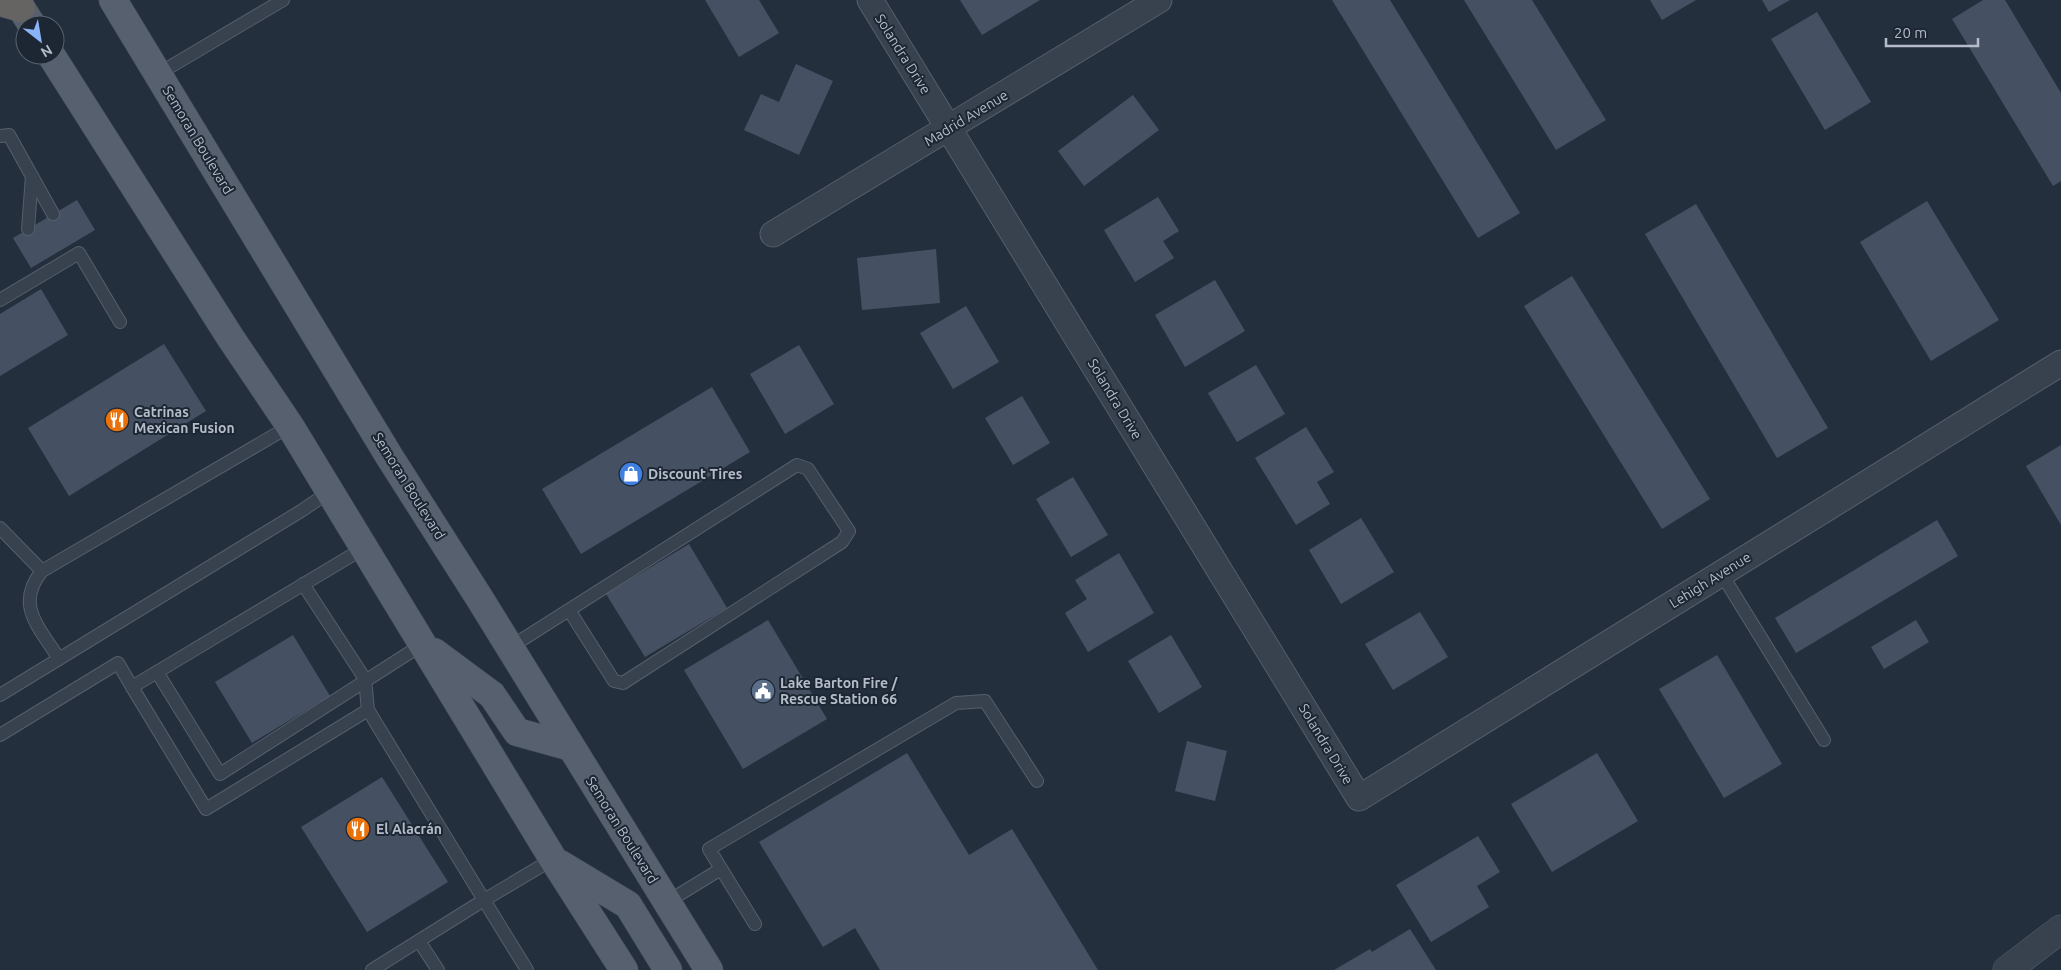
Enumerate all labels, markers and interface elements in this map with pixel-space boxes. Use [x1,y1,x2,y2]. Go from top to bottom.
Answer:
street label: Solandra Drive [872,11,934,97]
north arrow [15,15,65,65]
scale bar [1886,15,1978,47]
text: 20 m [1894,24,1927,41]
text: N [38,42,55,61]
street label: Semoran Boulevard [159,83,237,197]
street label: Madrid Avenue [921,87,1011,149]
street label: Solandra Drive [1085,356,1145,442]
place label: Catrinas Mexican Fusion [134,404,235,436]
restaurant icon: Catrinas Mexican Fusion [104,407,130,433]
street label: Semoran Boulevard [370,430,448,542]
shop icon: Discount Tires [618,461,644,487]
place label: Discount Tires [648,466,743,482]
street label: Lehigh Avenue [1666,549,1754,611]
place label: Lake Barton Fire / Rescue Station 66 [780,675,898,707]
public building icon: Lake Barton Fire / Rescue Station 66 [750,678,776,704]
street label: Solandra Drive [1296,701,1356,787]
street label: Semoran Boulevard [583,774,661,886]
restaurant icon: El Alacrán [345,816,371,842]
place label: El Alacrán [376,821,442,837]

